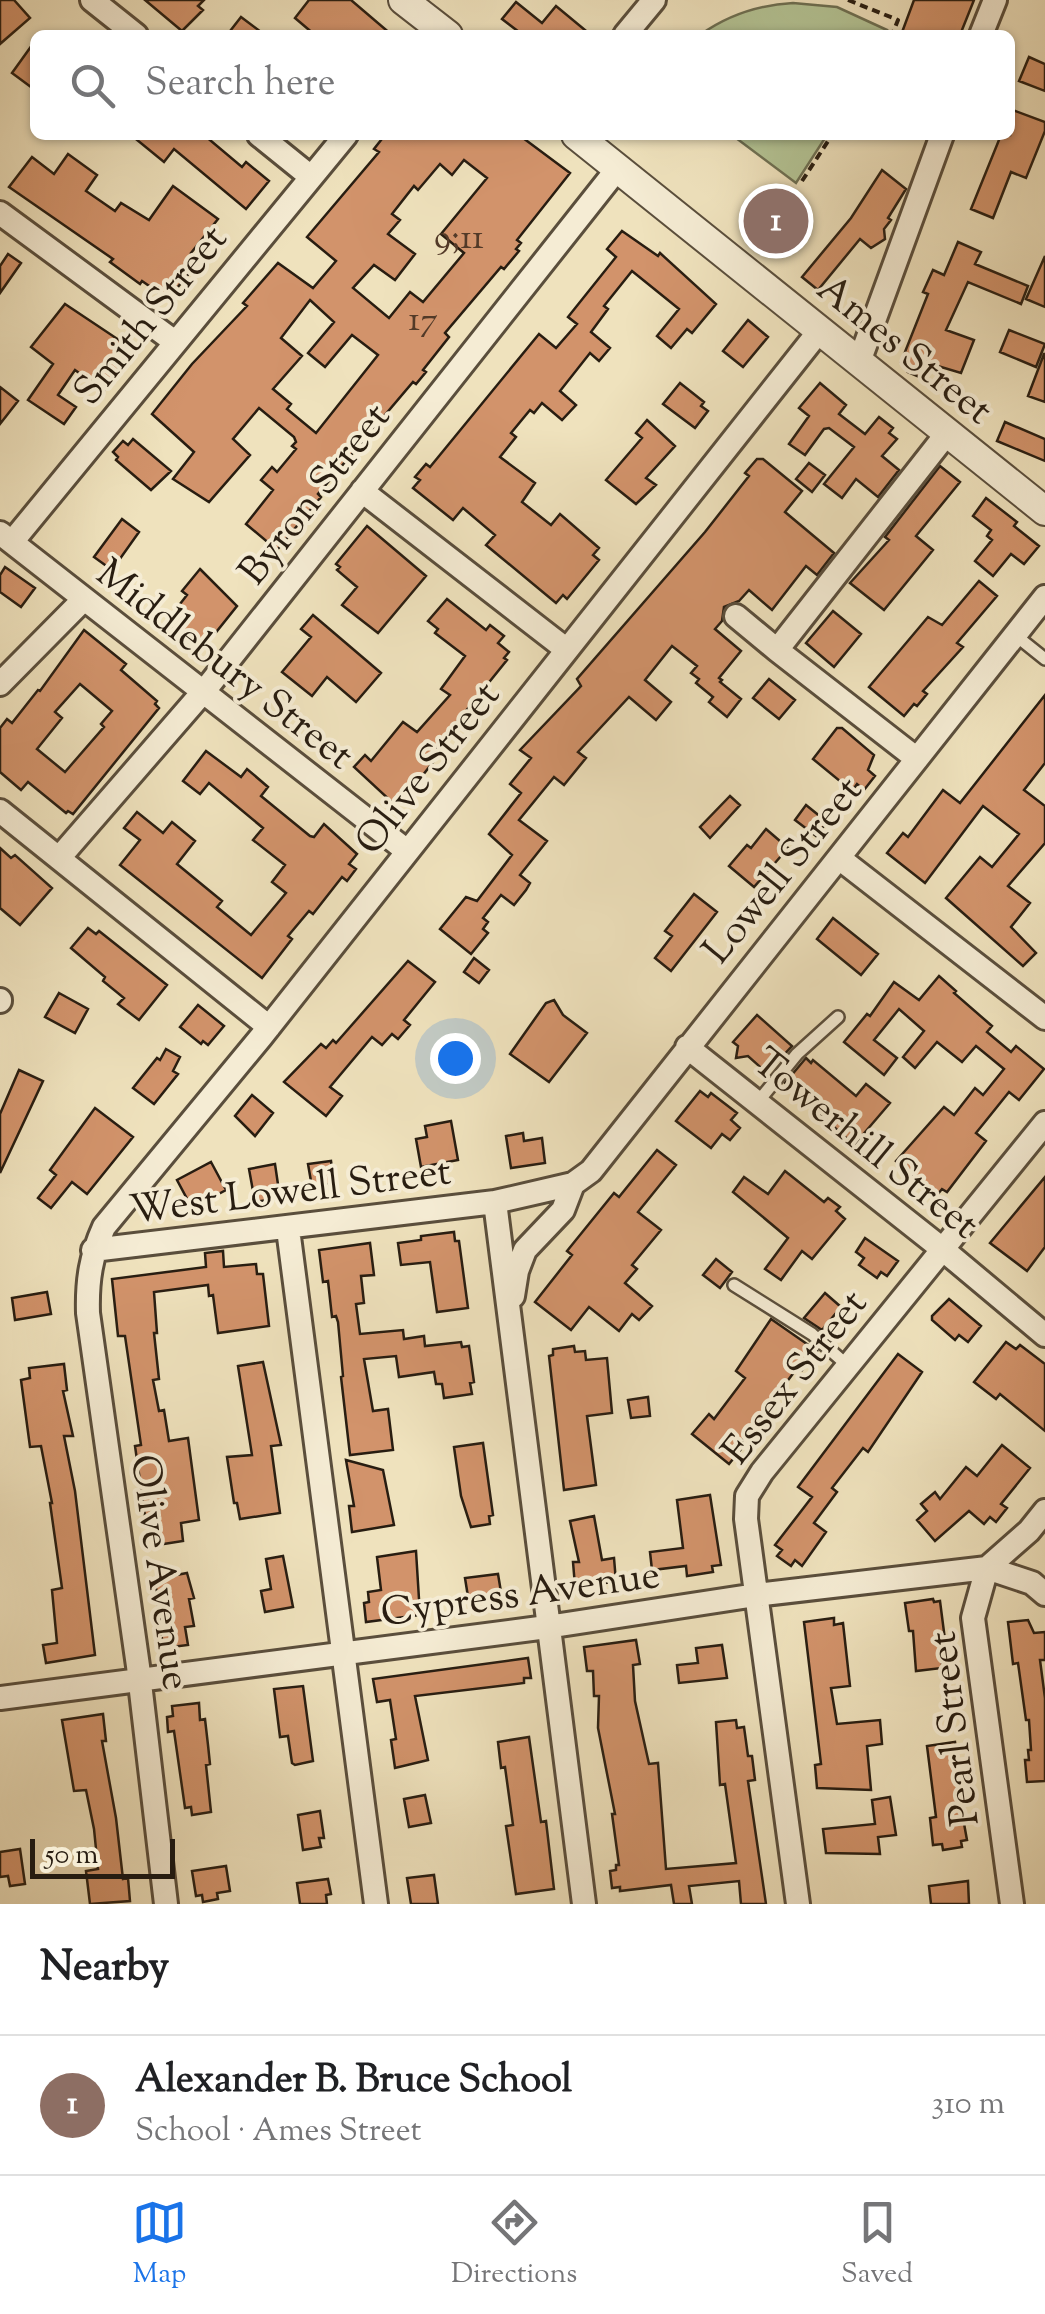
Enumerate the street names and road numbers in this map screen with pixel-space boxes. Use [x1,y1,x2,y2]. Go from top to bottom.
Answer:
street label: Smith Street [62,214,243,419]
street label: Ames Street [803,263,1003,440]
street label: Byron Street [227,392,406,599]
street label: Middlebury Street [82,548,364,786]
street label: Olive Street [343,671,516,869]
street label: Lowell Street [691,766,878,978]
street label: Towerhill Street [739,1036,990,1255]
street label: West Lowell Street [127,1145,455,1241]
street label: Essex Street [710,1279,883,1478]
street label: Olive Avenue [113,1451,202,1694]
street label: Cypress Avenue [378,1549,664,1644]
street label: Pearl Street [916,1628,997,1829]

